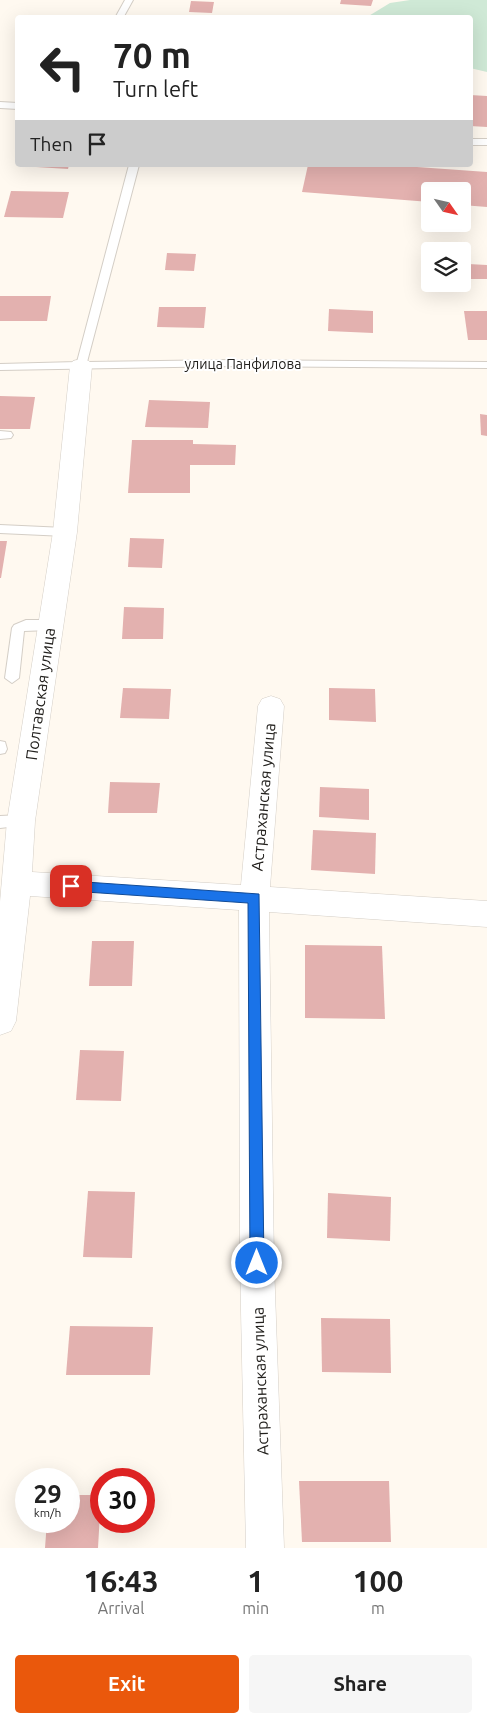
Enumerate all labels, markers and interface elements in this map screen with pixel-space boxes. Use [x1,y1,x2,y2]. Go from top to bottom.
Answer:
icon: left [30,35,95,100]
text: 70 m [113,35,191,75]
text: Turn left [113,76,198,101]
icon: arrive [83,130,111,158]
text: Then [30,133,73,155]
north arrow [421,182,471,232]
map controls [421,182,471,292]
button: layers [421,242,471,292]
street label: улица Панфилова [185,356,301,372]
street label: Полтавская улица [22,626,58,762]
street label: Астраханская улица [248,722,278,872]
pin [50,865,92,907]
icon: arrive [57,872,85,900]
position arrow [230,1236,282,1288]
street label: Астраханская улица [248,1307,272,1455]
speed limit sign: 30 [90,1468,155,1533]
text: 29 [33,1480,62,1508]
text: km/h [34,1506,61,1519]
text: 16:43 [84,1564,159,1598]
text: 1 [247,1564,264,1598]
text: 100 [353,1564,403,1598]
text: Arrival [98,1599,144,1617]
text: min [242,1599,269,1617]
text: m [371,1599,385,1617]
button: Exit [15,1655,239,1713]
button: Share [249,1655,472,1713]

